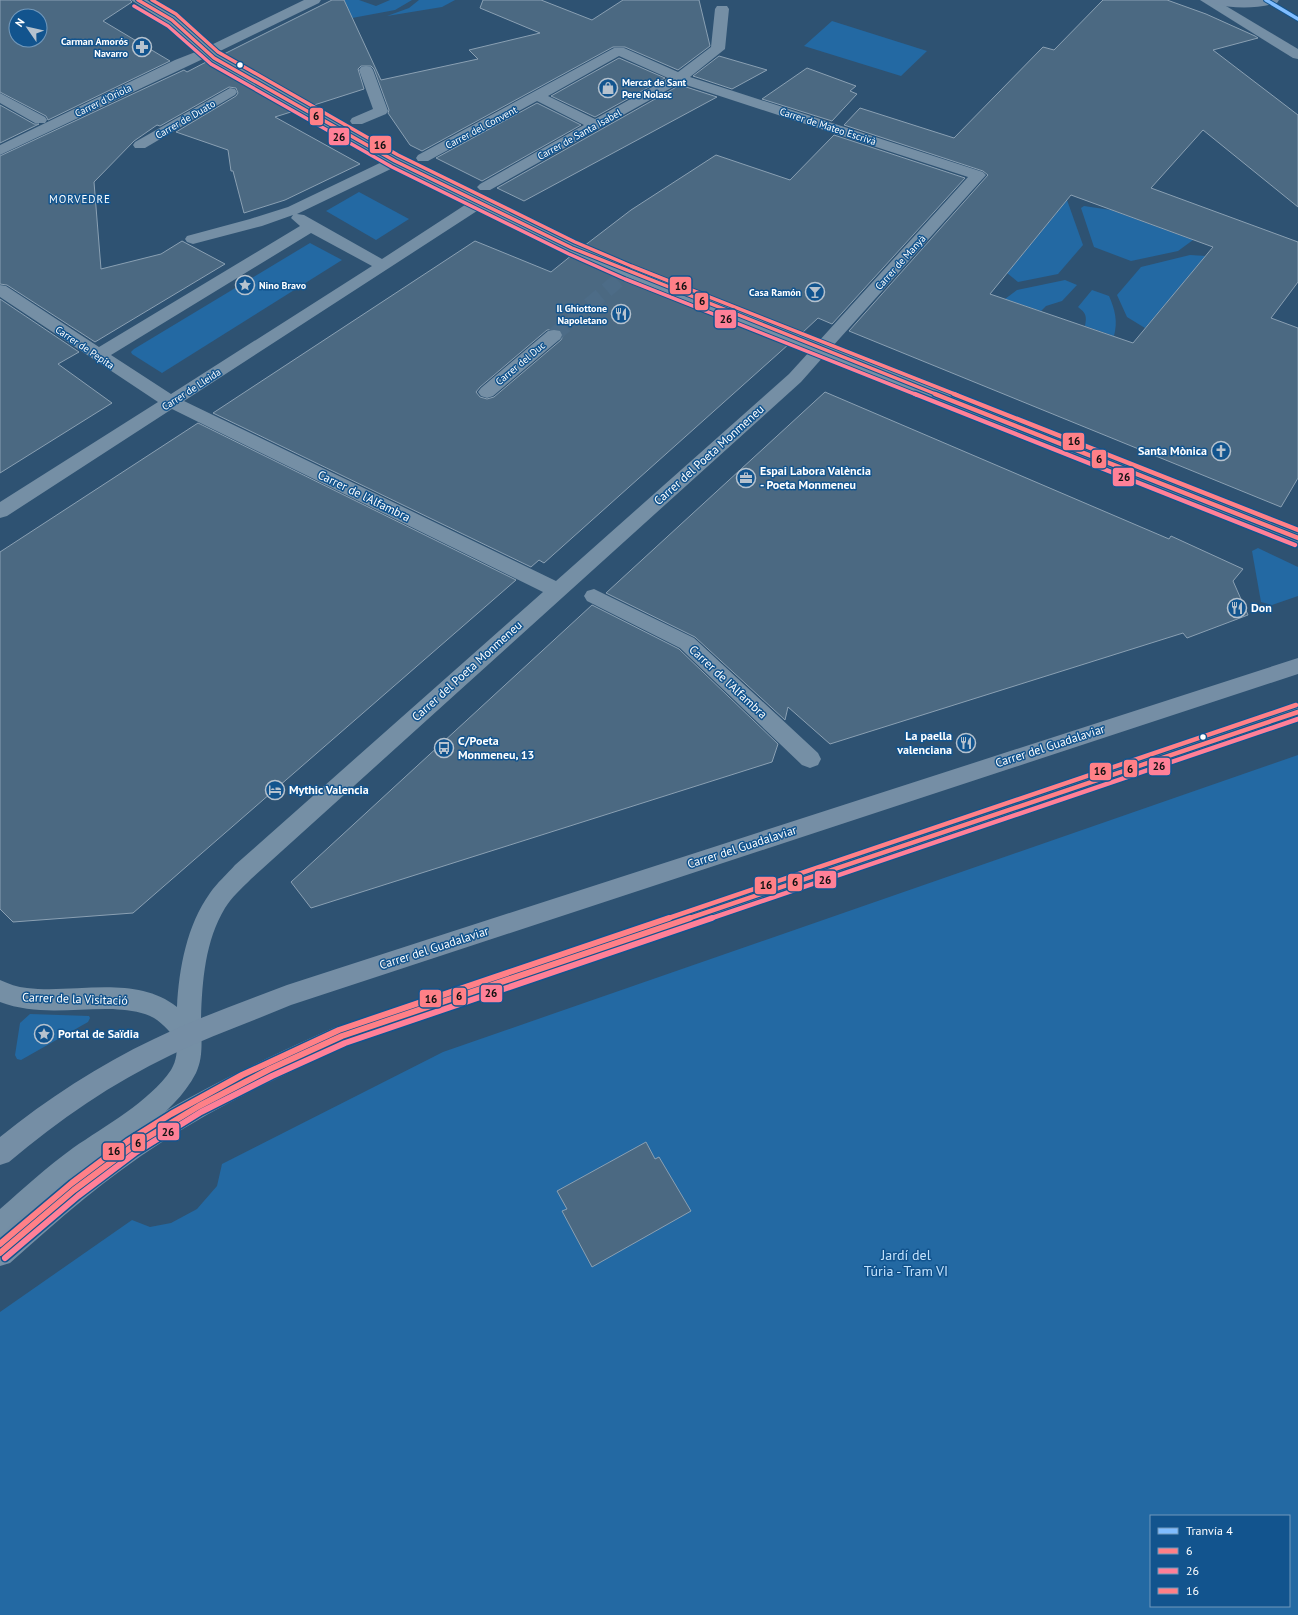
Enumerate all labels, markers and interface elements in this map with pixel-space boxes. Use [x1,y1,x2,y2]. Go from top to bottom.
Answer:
north arrow [8,8,48,48]
text: N [12,15,28,29]
place label: Carman Amorós Navarro [61,35,129,60]
pharmacy icon: Carman Amorós Navarro [131,36,153,58]
unlabelled marker [235,60,245,70]
place label: Mercat de Sant Pere Nolasc [622,76,687,101]
shop icon: Mercat de Sant Pere Nolasc [597,77,619,99]
street label: Carrer d'Oriola [73,81,134,120]
street label: Carrer de Duato [153,97,218,142]
street label: Carrer del Convent [443,103,520,152]
street label: Carrer de Mateo Escrivà [778,105,878,148]
street label: Carrer de Santa Isabel [535,106,623,163]
line badge: 6 [309,107,324,126]
text: 6 [313,109,319,123]
line badge: 26 [328,127,350,146]
text: 26 [333,130,345,144]
line badge: 16 [369,135,392,154]
text: 16 [374,138,386,152]
district label: MORVEDRE [49,192,111,206]
street label: Carrer de Manyà [872,232,928,293]
place icon: Nino Bravo [234,274,256,296]
line badge: 16 [669,276,692,295]
place label: Nino Bravo [259,279,307,292]
text: 16 [675,279,687,293]
bar icon: Casa Ramón [804,281,826,303]
place label: Casa Ramón [749,286,801,299]
line badge: 6 [694,292,709,311]
text: 6 [699,294,705,308]
place label: Il Ghiottone Napoletano [556,302,608,327]
restaurant icon: Il Ghiottone Napoletano [610,303,632,325]
line badge: 26 [714,309,737,329]
text: 26 [720,312,732,326]
street label: Carrer de Pepita [53,323,117,372]
street label: Carrer del Duc [493,339,548,388]
street label: Carrer de Lleida [159,365,223,413]
street label: Carrer del Poeta Monmeneu [651,401,767,508]
line badge: 16 [1062,432,1085,451]
text: 16 [1068,434,1080,448]
church icon: Santa Mònica [1210,440,1232,462]
place label: Santa Mònica [1138,443,1207,458]
line badge: 6 [1091,449,1107,469]
text: 6 [1096,452,1102,466]
place label: Espai Labora València - Poeta Monmeneu [760,463,871,492]
street label: Carrer de l'Alfambra [315,467,413,524]
office icon: Espai Labora València - Poeta Monmeneu [735,467,757,489]
line badge: 26 [1112,467,1135,487]
text: 26 [1118,470,1130,484]
restaurant icon: Don [1226,597,1248,619]
place label: Don [1251,600,1272,615]
street label: Carrer del Poeta Monmeneu [409,617,525,724]
street label: Carrer de l'Alfambra [686,642,770,722]
street label: Carrer del Guadalaviar [993,721,1106,770]
place label: La paella valenciana [896,728,952,757]
restaurant icon: La paella valenciana [955,732,977,754]
unlabelled marker [1198,732,1208,742]
place label: C/Poeta Monmeneu, 13 [458,733,534,762]
bus stop icon: C/Poeta Monmeneu, 13 [433,737,455,759]
line badge: 26 [1148,757,1171,776]
line badge: 6 [1123,759,1138,778]
text: 26 [1153,759,1165,773]
line badge: 16 [1089,762,1112,781]
text: 6 [1127,762,1133,776]
text: 16 [1094,764,1106,778]
hotel icon: Mythic Valencia [264,779,286,801]
place label: Mythic Valencia [289,782,369,797]
street label: Carrer del Guadalaviar [685,822,798,871]
line badge: 26 [814,870,837,889]
line badge: 6 [787,873,803,892]
text: 26 [819,873,831,887]
text: 6 [792,875,798,889]
line badge: 16 [754,876,777,895]
text: 16 [760,878,772,892]
street label: Carrer del Guadalaviar [377,923,490,972]
line badge: 26 [480,984,503,1003]
text: 26 [485,986,497,1000]
line badge: 6 [452,987,467,1006]
street label: Carrer de la Visitació [22,989,128,1008]
line badge: 16 [419,989,442,1008]
text: 6 [456,989,462,1003]
text: 16 [425,992,437,1006]
place icon: Portal de Saïdia [33,1023,55,1045]
place label: Portal de Saïdia [58,1026,139,1041]
line badge: 26 [157,1122,180,1141]
text: 26 [162,1125,174,1139]
line badge: 6 [131,1133,146,1152]
text: 6 [135,1136,141,1150]
line badge: 16 [102,1142,125,1161]
text: 16 [108,1144,120,1158]
park label: Jardí del Túria - Tram VI [864,1246,948,1280]
legend [1150,1515,1290,1607]
text: Tranvía 4 [1186,1523,1233,1538]
text: 6 [1186,1543,1193,1558]
text: 26 [1186,1563,1199,1578]
text: 16 [1186,1583,1199,1598]

